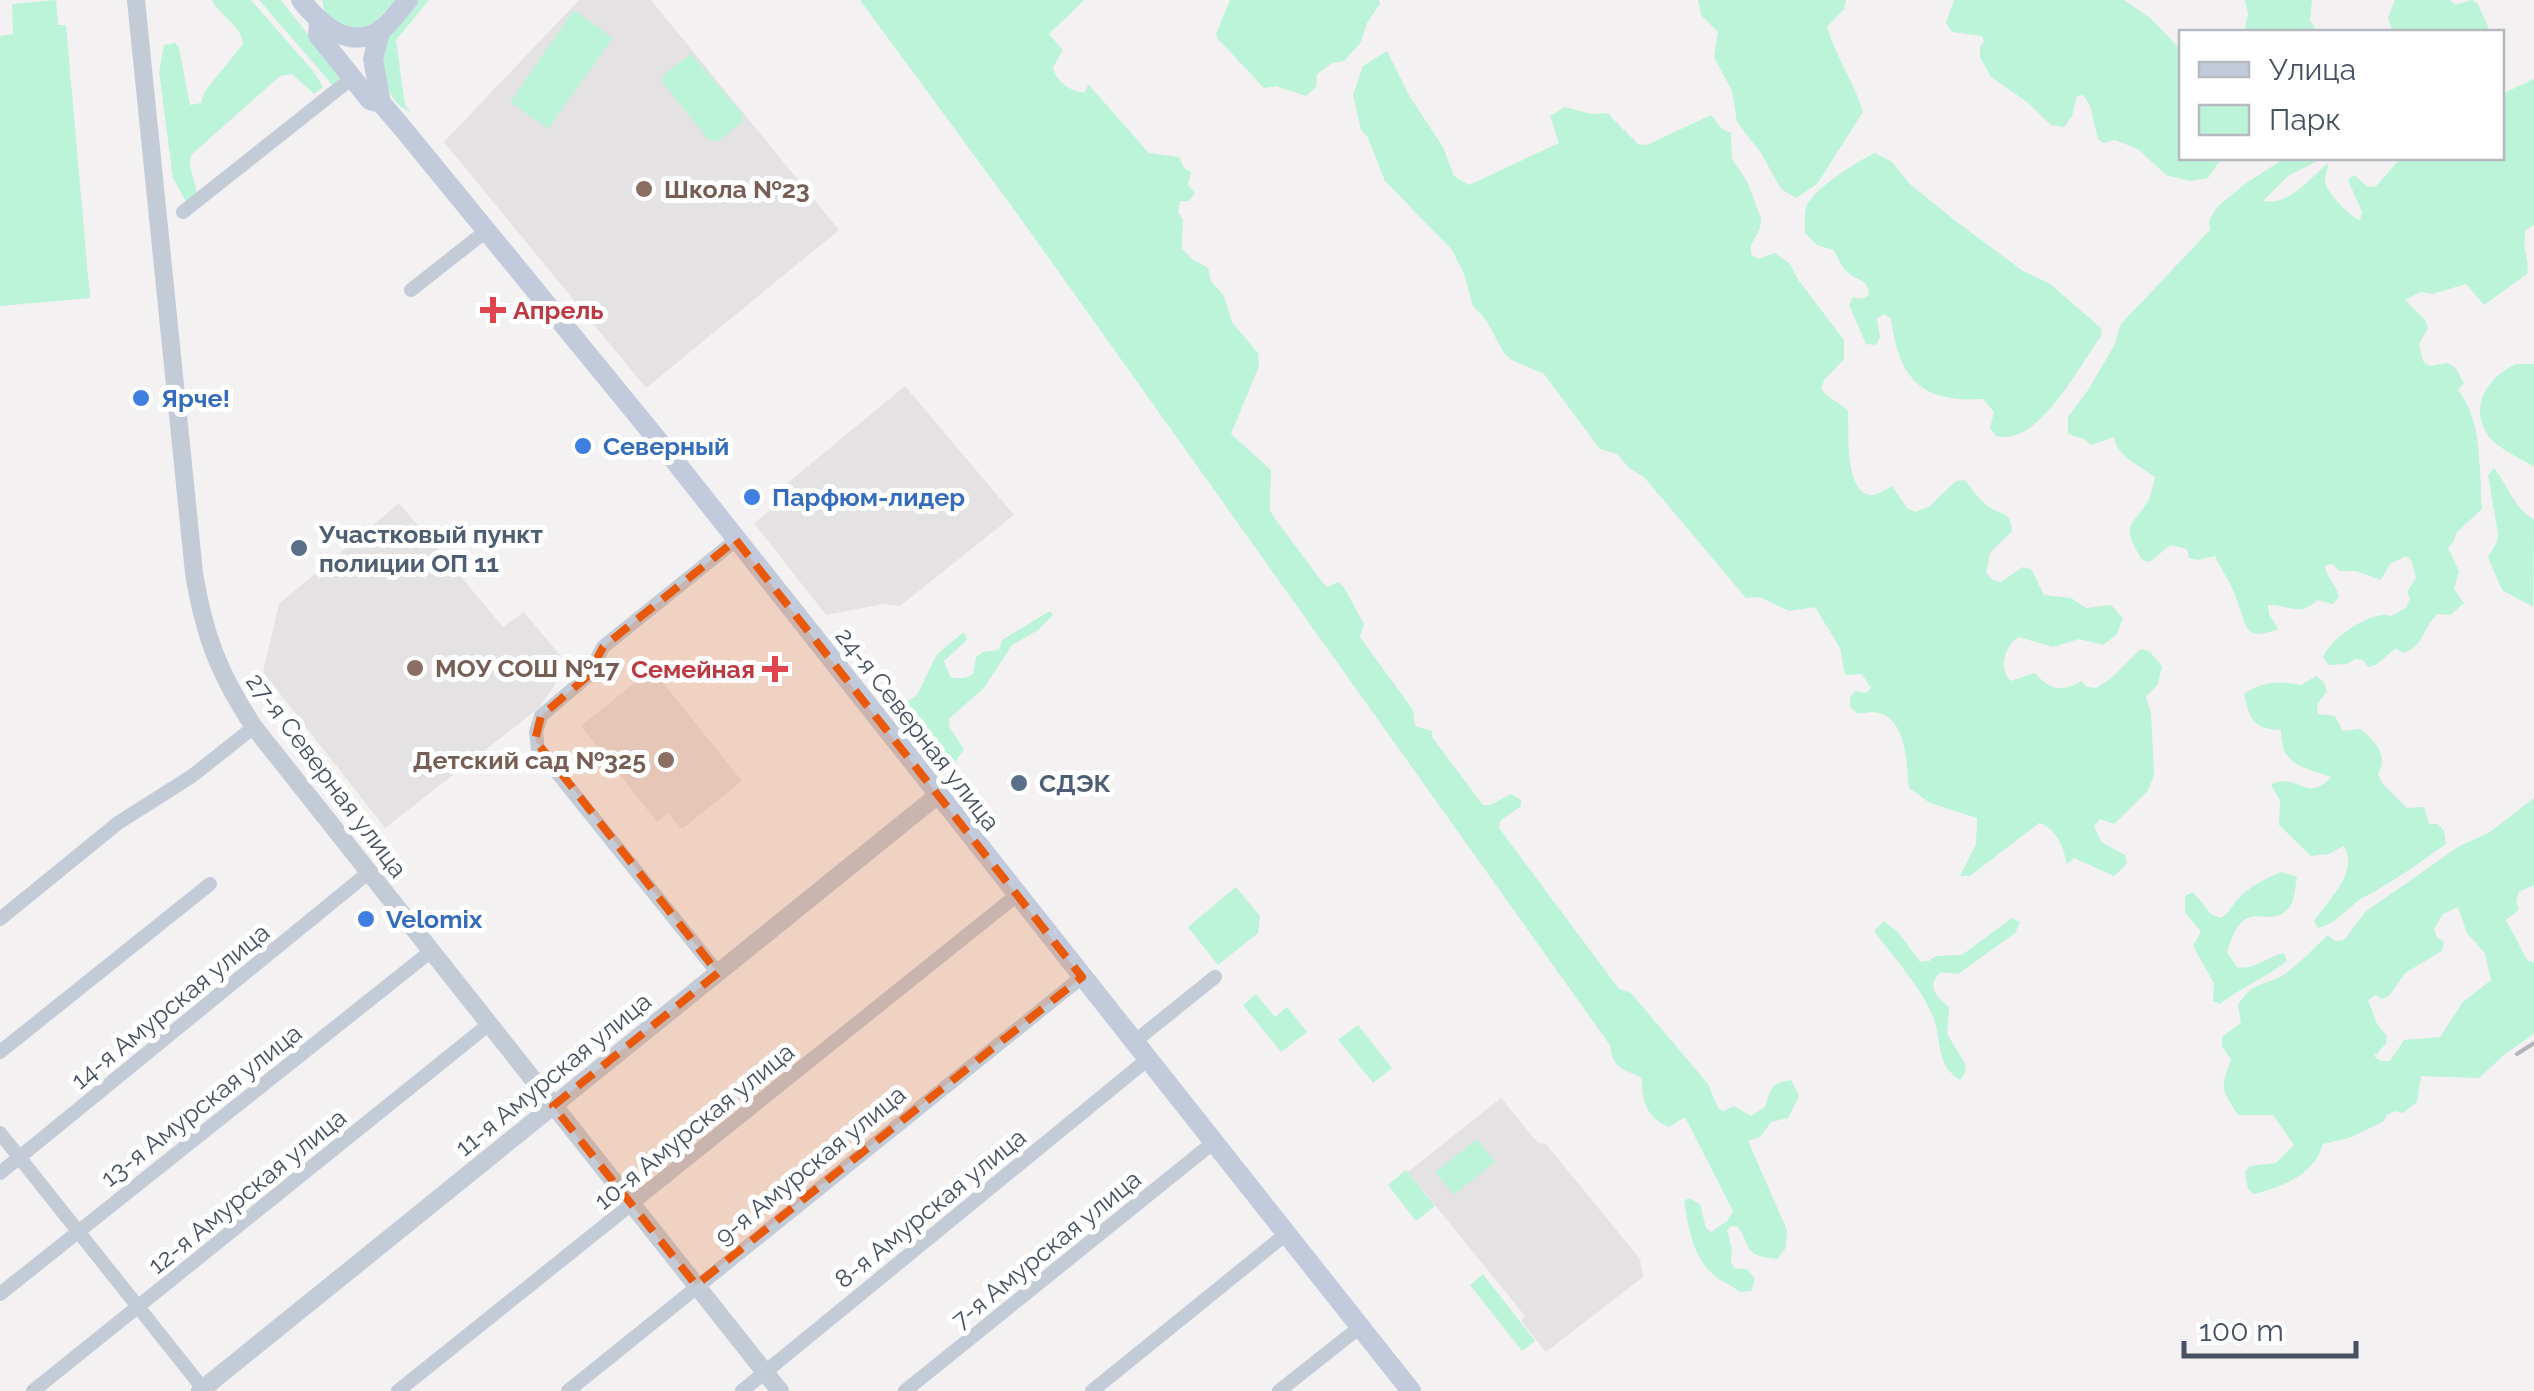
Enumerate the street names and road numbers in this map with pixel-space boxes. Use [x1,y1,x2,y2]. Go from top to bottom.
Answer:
street label: 24-я Северная улица [829,622,1007,836]
street label: 27-я Северная улица [240,667,414,883]
street label: 14-я Амурская улица [65,917,275,1095]
street label: 11-я Амурская улица [449,986,657,1162]
street label: 13-я Амурская улица [95,1017,307,1193]
street label: 10-я Амурская улица [588,1036,800,1216]
street label: 9-я Амурская улица [709,1079,911,1251]
street label: 12-я Амурская улица [142,1102,352,1280]
street label: 8-я Амурская улица [828,1122,1032,1294]
street label: 7-я Амурская улица [945,1163,1147,1335]

